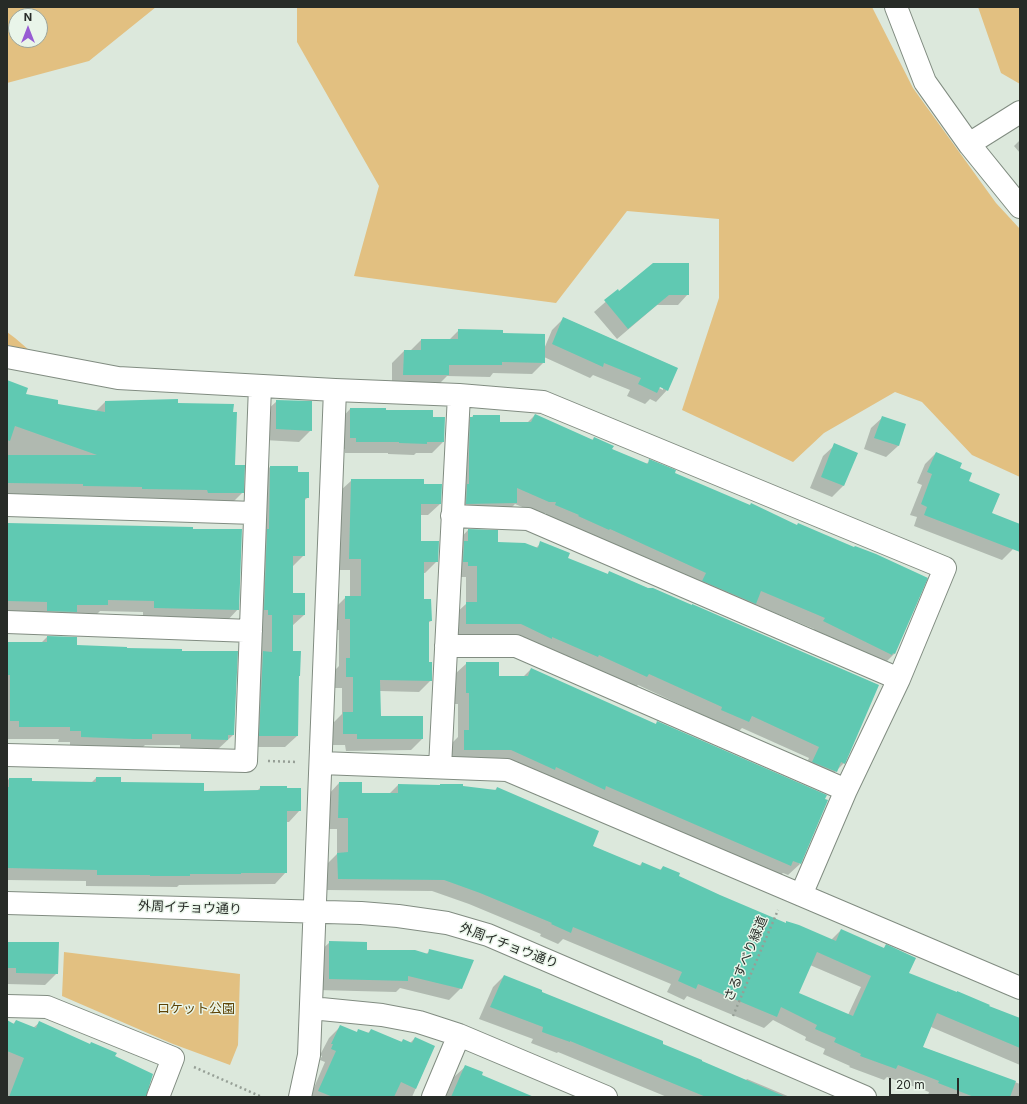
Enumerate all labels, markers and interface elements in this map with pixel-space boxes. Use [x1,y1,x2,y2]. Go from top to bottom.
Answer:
north arrow [8,8,48,48]
text: N [24,10,32,24]
street label: 外周イチョウ通り [138,898,242,918]
street label: さるすべり緑道 [721,914,771,1004]
street label: 外周イチョウ通り [458,920,560,972]
park label: ロケット公園 [157,1001,235,1017]
scale bar [891,1070,961,1096]
text: 20 m [896,1077,925,1092]

